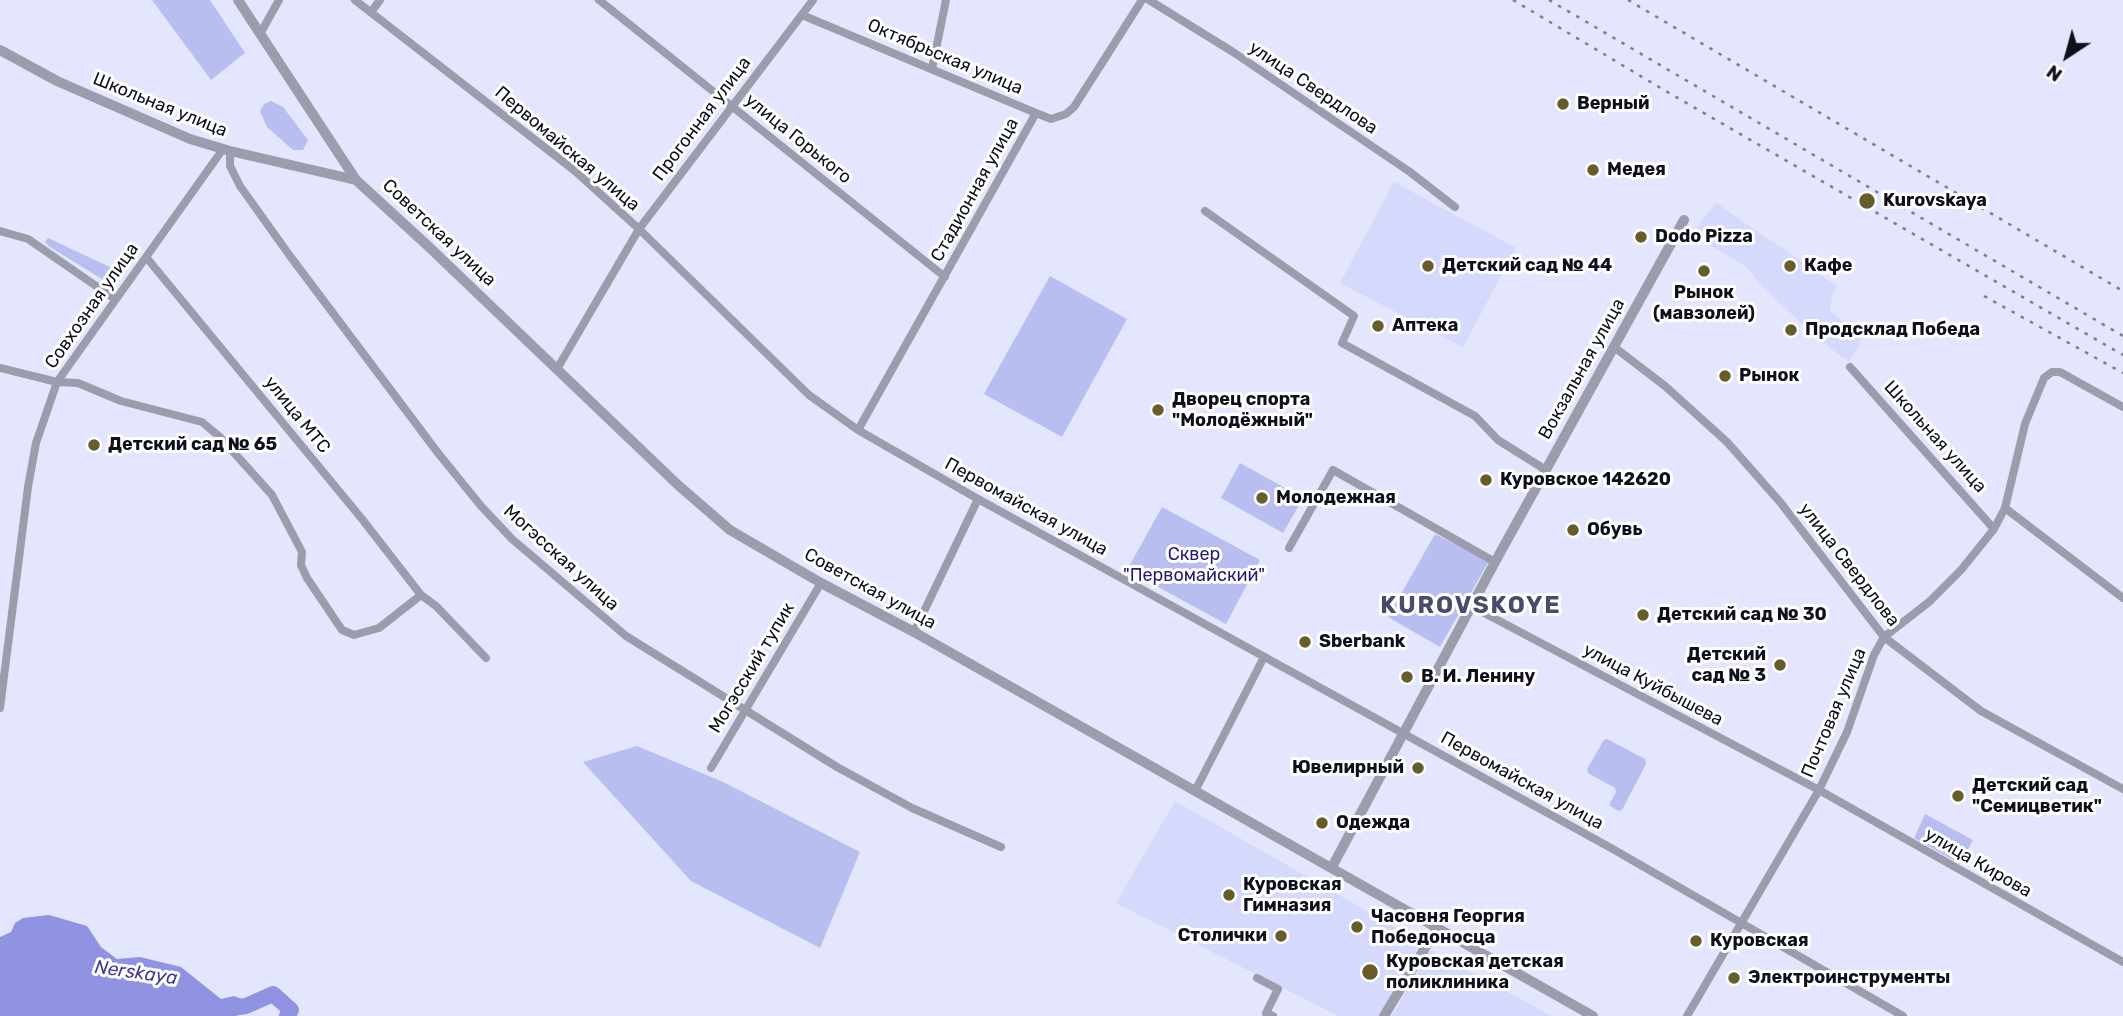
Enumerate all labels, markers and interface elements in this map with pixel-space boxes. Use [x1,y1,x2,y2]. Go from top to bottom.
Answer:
street label: Октябрьская улица [864,15,1026,99]
north arrow [2032,21,2102,91]
street label: улица Свердлова [1245,37,1381,139]
street label: Прогонная улица [648,53,756,185]
text: N [2042,60,2067,87]
street label: Школьная улица [90,68,230,142]
street label: Первомайская улица [490,82,644,216]
street label: улица Горького [740,89,856,189]
place label: Верный [1577,93,1650,115]
marker: Верный [1555,96,1571,112]
street label: Стадионная улица [927,114,1023,266]
place label: Медея [1607,159,1666,181]
marker: Медея [1585,162,1601,178]
street label: Советская улица [378,175,500,291]
place label: Kurovskaya [1883,190,1987,212]
marker: Kurovskaya [1857,191,1877,211]
place label: Dodo Pizza [1655,226,1753,248]
marker: Dodo Pizza [1633,229,1649,245]
street label: Совхозная улица [41,239,143,373]
place label: Детский сад № 44 [1442,255,1612,277]
place label: Кафе [1804,255,1852,277]
marker: Детский сад № 44 [1420,258,1436,274]
marker: Кафе [1782,258,1798,274]
marker: Рынок (мавзолей) [1696,263,1712,279]
place label: Рынок (мавзолей) [1653,282,1755,324]
street label: Вокзальная улица [1534,295,1630,443]
place label: Аптека [1392,315,1458,337]
marker: Аптека [1370,318,1386,334]
place label: Продсклад Победа [1805,319,1980,341]
marker: Продсклад Победа [1783,322,1799,338]
place label: Рынок [1739,365,1799,387]
marker: Рынок [1717,368,1733,384]
street label: улица МТС [259,372,335,458]
street label: Школьная улица [1879,377,1991,497]
place label: Дворец спорта "Молодёжный" [1172,389,1313,432]
marker: Дворец спорта "Молодёжный" [1150,402,1166,418]
place label: Детский сад № 65 [108,434,277,456]
marker: Детский сад № 65 [86,437,102,453]
street label: Первомайская улица [941,453,1111,561]
place label: Куровское 142620 [1500,469,1671,491]
marker: Куровское 142620 [1478,472,1494,488]
place label: Молодежная [1276,487,1396,509]
marker: Молодежная [1254,490,1270,506]
street label: улица Свердлова [1794,499,1904,631]
street label: Могэсская улица [499,501,623,615]
place label: Обувь [1587,519,1643,541]
marker: Обувь [1565,522,1581,538]
street label: Советская улица [800,544,940,634]
park label: Сквер "Первомайский" [1123,544,1265,586]
district label: KUROVSKOYE [1382,592,1560,620]
street label: Могэсский тупик [704,599,800,737]
place label: Детский сад № 30 [1657,604,1827,626]
marker: Детский сад № 30 [1635,607,1651,623]
place label: Sberbank [1319,631,1405,653]
marker: Sberbank [1297,634,1313,650]
street label: улица Куйбышева [1579,639,1727,731]
place label: Детский сад № 3 [1687,644,1766,686]
street label: Почтовая улица [1797,645,1871,781]
marker: Детский сад № 3 [1772,657,1788,673]
place label: В. И. Ленину [1421,666,1535,688]
marker: В. И. Ленину [1399,669,1415,685]
street label: Первомайская улица [1437,727,1607,835]
place label: Ювелирный [1292,757,1404,779]
marker: Ювелирный [1410,760,1426,776]
place label: Детский сад "Семицветик" [1972,775,2102,818]
marker: Детский сад "Семицветик" [1950,788,1966,804]
place label: Одежда [1336,812,1410,834]
marker: Одежда [1314,815,1330,831]
street label: улица Кирова [1921,824,2035,902]
place label: Куровская Гимназия [1243,874,1342,917]
marker: Куровская Гимназия [1221,887,1237,903]
place label: Часовня Георгия Победоносца [1371,906,1525,948]
marker: Часовня Георгия Победоносца [1349,919,1365,935]
place label: Столички [1178,925,1267,947]
marker: Столички [1273,928,1289,944]
place label: Куровская [1710,930,1809,952]
marker: Куровская [1688,933,1704,949]
place label: Куровская детская поликлиника [1386,951,1564,993]
water label: Nerskaya [93,956,179,990]
marker: Куровская детская поликлиника [1360,962,1380,982]
place label: Электроинструменты [1748,967,1950,989]
marker: Электроинструменты [1726,970,1742,986]

